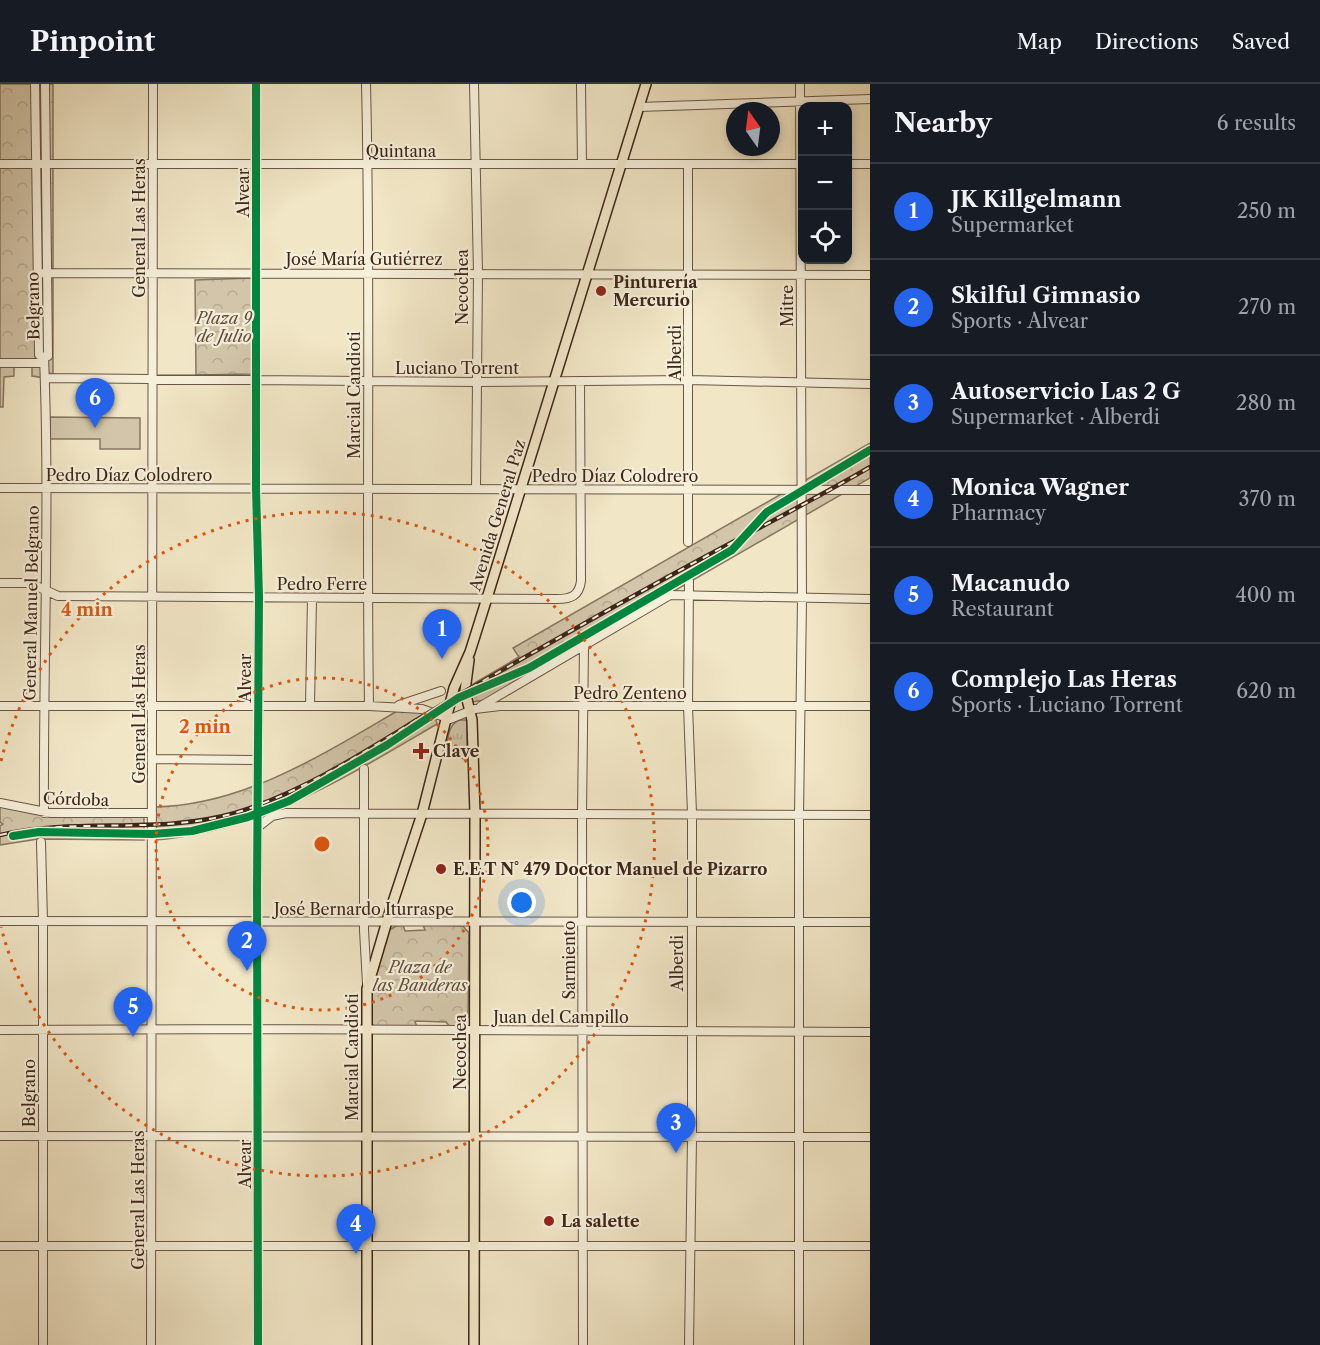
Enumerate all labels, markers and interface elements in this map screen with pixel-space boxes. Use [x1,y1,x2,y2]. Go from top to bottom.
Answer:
text: Pinpoint [30,24,155,58]
text: Map [1017,29,1062,54]
text: Directions [1095,29,1199,54]
text: Saved [1232,29,1290,54]
north arrow [726,102,780,156]
map controls [798,102,852,264]
button: + [798,102,852,156]
text: Nearby [894,107,992,139]
text: 6 results [1217,111,1296,135]
street label: Quintana [366,141,437,161]
button: − [798,156,852,210]
street label: General Las Heras [129,158,149,298]
street label: Alvear [233,168,253,218]
text: JK Killgelmann [951,186,1122,213]
text: 1 [909,199,918,223]
text: 250 m [1237,199,1296,223]
button: locate [798,210,852,264]
text: Supermarket [951,213,1074,237]
street label: José María Gutiérrez [283,249,442,269]
street label: Necochea [452,249,472,325]
street label: Belgrano [22,272,44,340]
place label: Pinturería Mercurio [613,272,698,310]
text: Skilful Gimnasio [951,282,1140,309]
marker: Pinturería Mercurio [594,284,608,298]
street label: Mitre [777,285,797,327]
text: 2 [908,295,919,319]
text: 270 m [1238,295,1296,319]
park label: Plaza 9 de Julio [194,308,253,346]
text: Sports · Alvear [951,309,1088,333]
street label: Alberdi [665,325,685,382]
street label: Marcial Candioti [344,331,364,459]
street label: Luciano Torrent [395,358,519,378]
pin: 6 [76,378,115,428]
text: Autoservicio Las 2 G [951,378,1181,405]
text: 3 [908,391,919,415]
text: 280 m [1236,391,1296,415]
text: Supermarket · Alberdi [951,405,1160,429]
street label: Avenida General Paz [464,437,530,594]
street label: Pedro Díaz Colodrero [46,465,212,485]
street label: Pedro Díaz Colodrero [532,466,698,486]
text: Monica Wagner [951,474,1129,501]
text: 4 [908,487,919,511]
text: 370 m [1239,487,1296,511]
text: Pharmacy [951,501,1046,525]
street label: General Manuel Belgrano [19,505,43,701]
text: Macanudo [951,570,1070,597]
street label: Pedro Ferre [277,574,367,594]
text: 5 [908,583,919,607]
text: 400 m [1235,583,1296,607]
text: Restaurant [951,597,1054,621]
text: 4 min [61,599,114,621]
pin: 1 [422,610,462,659]
street label: General Las Heras [129,644,149,784]
street label: Alvear [235,653,255,703]
text: Complejo Las Heras [951,666,1177,693]
text: 6 [908,679,919,703]
text: 620 m [1236,679,1296,703]
street label: Pedro Zenteno [573,683,687,703]
text: Sports · Luciano Torrent [951,693,1183,717]
text: 2 min [179,716,232,738]
place label: Clave [433,741,480,761]
marker: Clave [414,744,428,758]
street label: Córdoba [43,788,110,810]
centre of rings [312,834,332,854]
place label: E.E.T N° 479 Doctor Manuel de Pizarro [453,859,767,879]
marker: E.E.T N° 479 Doctor Manuel de Pizarro [434,862,448,876]
your location [507,888,536,917]
street label: José Bernardo Iturraspe [271,899,454,919]
street label: Sarmiento [559,920,579,999]
pin: 2 [228,922,266,971]
street label: Alberdi [667,935,687,992]
park label: Plaza de las Banderas [372,957,468,995]
pin: 5 [114,988,152,1037]
street label: Marcial Candioti [342,993,362,1121]
street label: Juan del Campillo [490,1007,629,1027]
street label: Necochea [450,1014,470,1090]
street label: Belgrano [19,1059,39,1127]
pin: 3 [656,1104,696,1153]
street label: General Las Heras [128,1130,148,1270]
street label: Alvear [235,1139,255,1189]
pin: 4 [336,1204,376,1254]
place label: La salette [561,1211,640,1231]
marker: La salette [542,1214,556,1228]

